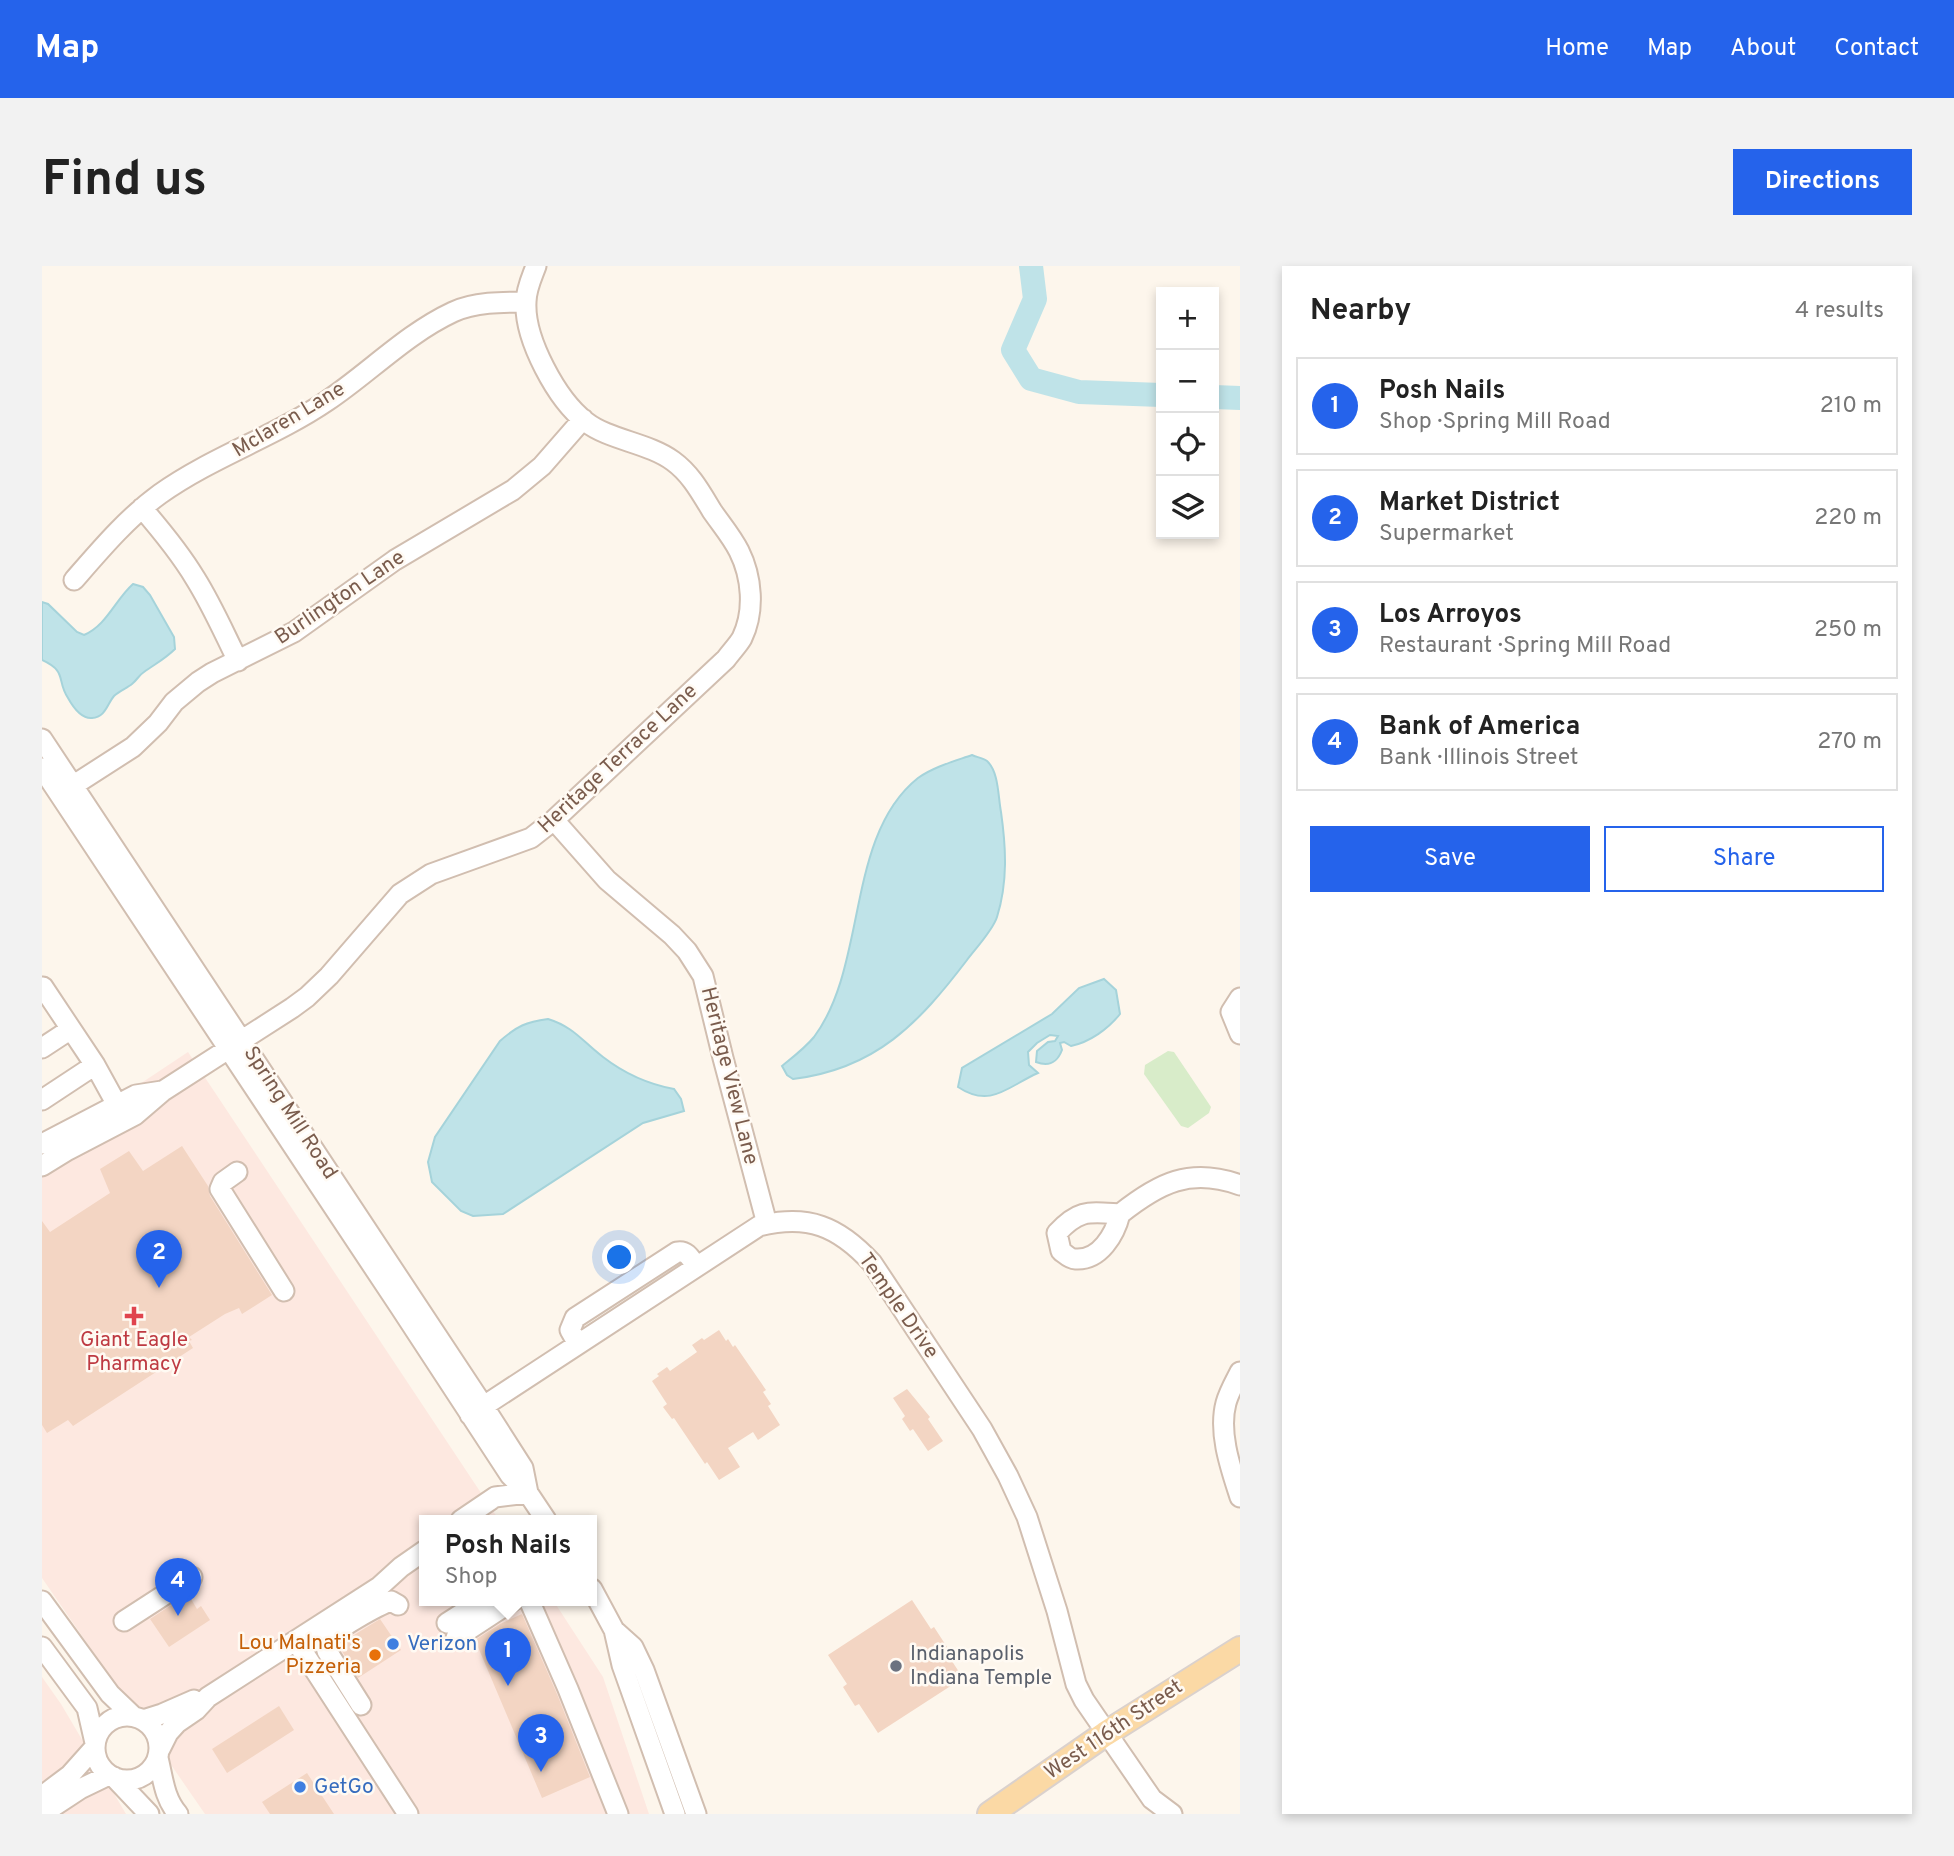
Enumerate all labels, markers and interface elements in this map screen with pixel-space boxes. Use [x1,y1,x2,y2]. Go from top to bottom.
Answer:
text: Map [35,28,99,70]
text: Home [1545,34,1609,64]
text: Map [1647,34,1692,64]
text: About [1730,34,1796,64]
text: Contact [1834,34,1919,64]
button: Directions [1733,149,1912,215]
text: Find us [42,151,207,213]
map controls [1156,287,1219,539]
button: + [1156,287,1219,350]
text: Nearby [1310,293,1411,330]
text: 4 results [1795,297,1884,326]
button: − [1156,350,1219,413]
text: Posh Nails [1379,375,1505,408]
street label: Mclaren Lane [228,376,350,464]
text: 1 [1330,392,1340,421]
text: 210 m [1820,392,1882,421]
text: Shop · Spring Mill Road [1379,408,1611,437]
button: locate [1156,413,1219,476]
button: layers [1156,476,1219,539]
text: Market District [1379,487,1560,520]
text: 2 [1328,504,1342,533]
text: 220 m [1814,504,1882,533]
text: Supermarket [1379,520,1514,549]
street label: Burlington Lane [270,545,410,651]
text: Los Arroyos [1379,599,1522,632]
text: 3 [1328,616,1342,645]
text: 250 m [1814,616,1882,645]
text: Restaurant · Spring Mill Road [1379,632,1671,661]
street label: Heritage Terrace Lane [533,678,703,840]
text: Bank of America [1379,711,1580,744]
text: 4 [1328,728,1342,757]
text: 270 m [1817,728,1882,757]
text: Bank · Illinois Street [1379,744,1579,773]
button: Save [1310,826,1590,892]
button: Share [1604,826,1884,892]
street label: Heritage View Lane [694,984,764,1168]
street label: Spring Mill Road [237,1041,343,1185]
pin: 2 [136,1230,182,1288]
your location [602,1240,636,1274]
street label: Temple Drive [852,1248,944,1364]
marker: Giant Eagle Pharmacy [126,1308,142,1324]
place label: Giant Eagle Pharmacy [80,1327,188,1378]
popup [419,1515,597,1606]
text: Posh Nails [445,1530,571,1563]
pin: 4 [155,1558,201,1616]
text: Shop [445,1563,498,1592]
pin: 1 [485,1628,531,1686]
place label: Lou Malnati's Pizzeria [238,1630,361,1681]
place label: Verizon [407,1631,477,1658]
marker: Verizon [385,1636,401,1652]
place label: Indianapolis Indiana Temple [910,1641,1052,1692]
marker: Lou Malnati's Pizzeria [367,1647,383,1663]
marker: Indianapolis Indiana Temple [888,1658,904,1674]
street label: West 116th Street [1040,1674,1188,1786]
pin: 3 [518,1714,564,1772]
place label: GetGo [314,1774,374,1801]
marker: GetGo [292,1779,308,1795]

